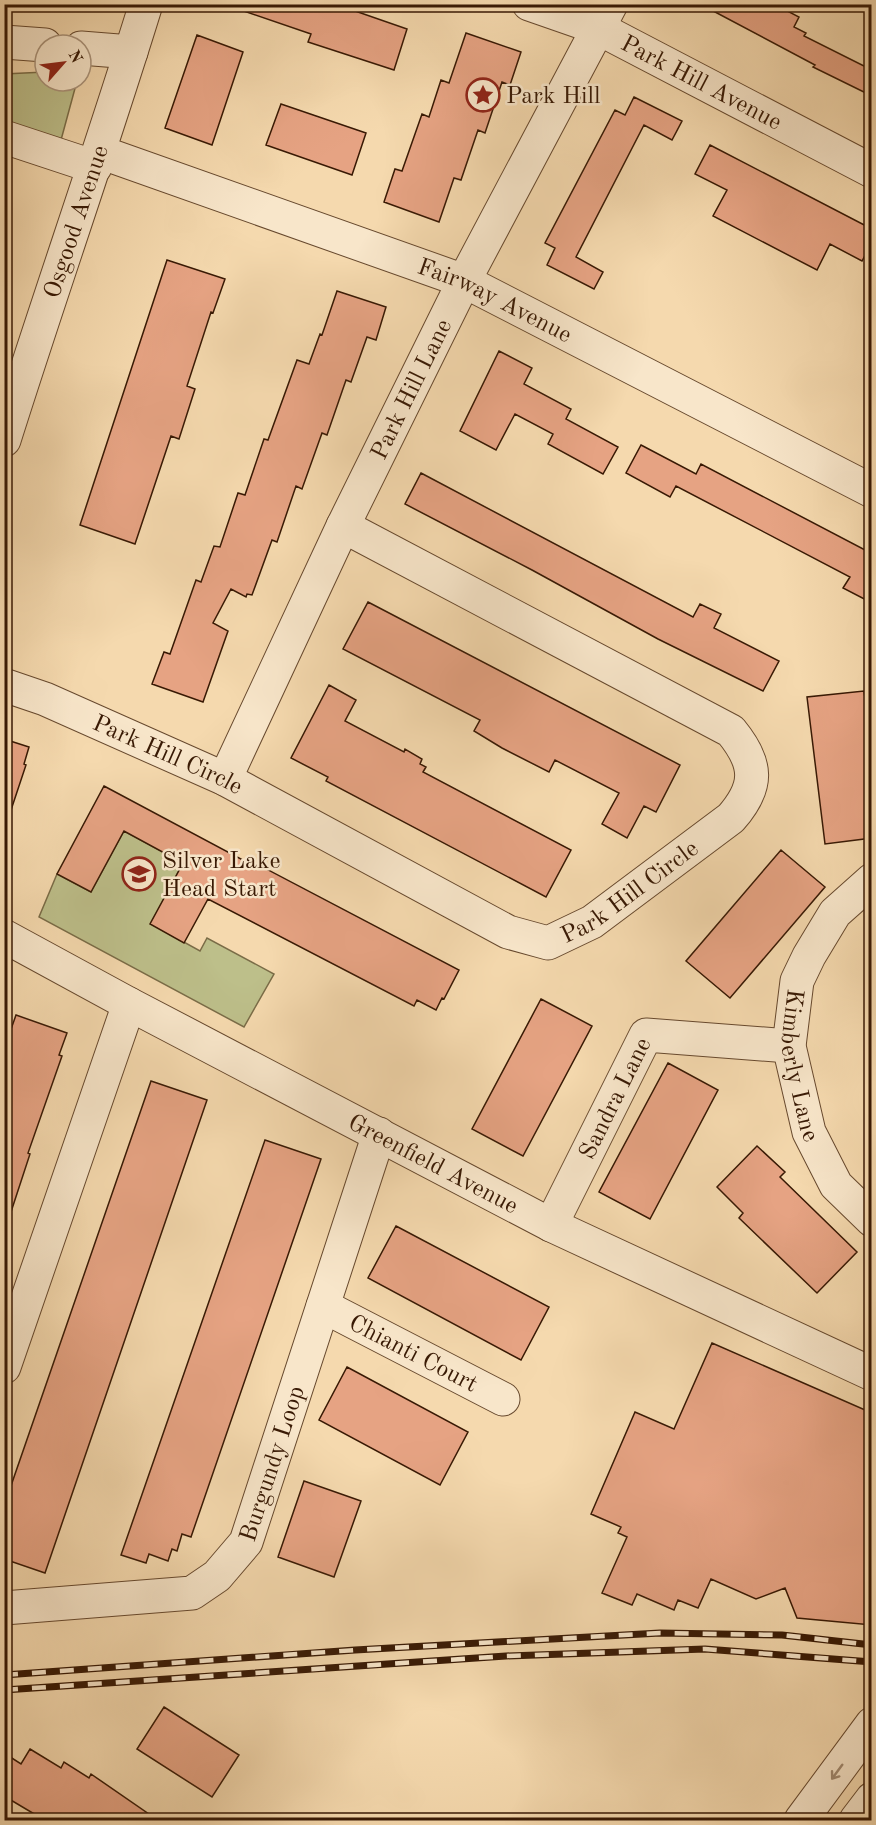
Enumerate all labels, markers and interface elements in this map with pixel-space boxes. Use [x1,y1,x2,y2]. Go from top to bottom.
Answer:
street label: Park Hill Avenue [616,32,785,136]
north arrow [33,33,93,93]
text: N [65,48,85,67]
place icon: Park Hill [465,77,501,113]
place label: Park Hill [506,85,601,109]
street label: Osgood Avenue [41,143,114,302]
street label: Fairway Avenue [414,255,575,348]
street label: Park Hill Lane [368,316,457,464]
street label: Park Hill Circle [88,712,246,800]
street label: Park Hill Circle [558,837,703,949]
place label: Silver Lake Head Start [162,850,280,902]
school or university icon: Silver Lake Head Start [121,856,157,892]
street label: Kimberly Lane [775,987,822,1146]
street label: Sandra Lane [576,1034,657,1164]
street label: Greenfield Avenue [344,1111,521,1219]
street label: Chianti Court [344,1312,481,1398]
street label: Burgundy Loop [237,1383,310,1545]
one-way arrow [831,1763,843,1779]

